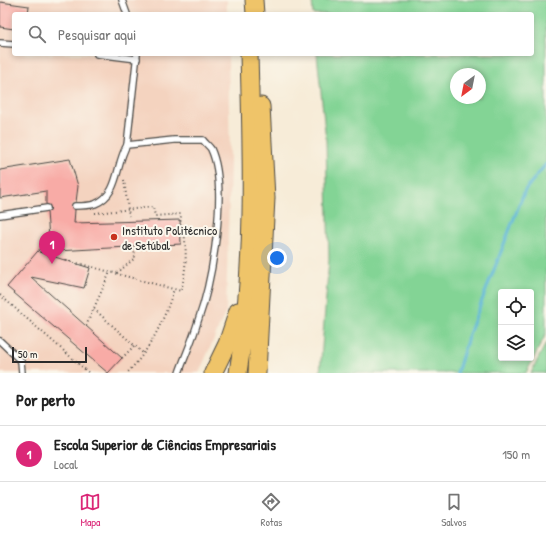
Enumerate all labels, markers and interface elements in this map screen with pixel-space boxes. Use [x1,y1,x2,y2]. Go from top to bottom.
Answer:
search box [12,12,534,56]
icon: search [26,23,48,45]
text: Pesquisar aqui [58,24,136,45]
north arrow [450,68,486,104]
place label: Instituto Politécnico de Setúbal [122,221,217,254]
pin: 1 [39,231,65,264]
marker: Instituto Politécnico de Setúbal [109,232,119,242]
your location [267,248,287,268]
map controls [498,289,534,361]
button: locate [498,289,534,325]
button: layers [498,325,534,361]
scale bar [12,345,87,364]
text: 50 m [18,347,38,361]
text: Por perto [16,388,75,411]
text: Escola Superior de Ciências Empresariais [54,434,276,455]
text: 1 [27,445,31,463]
text: 150 m [502,445,530,463]
text: Local [54,455,78,473]
tab: Mapa [79,491,101,529]
tab: Rotas [260,491,282,529]
tab: Salvos [441,491,467,529]

